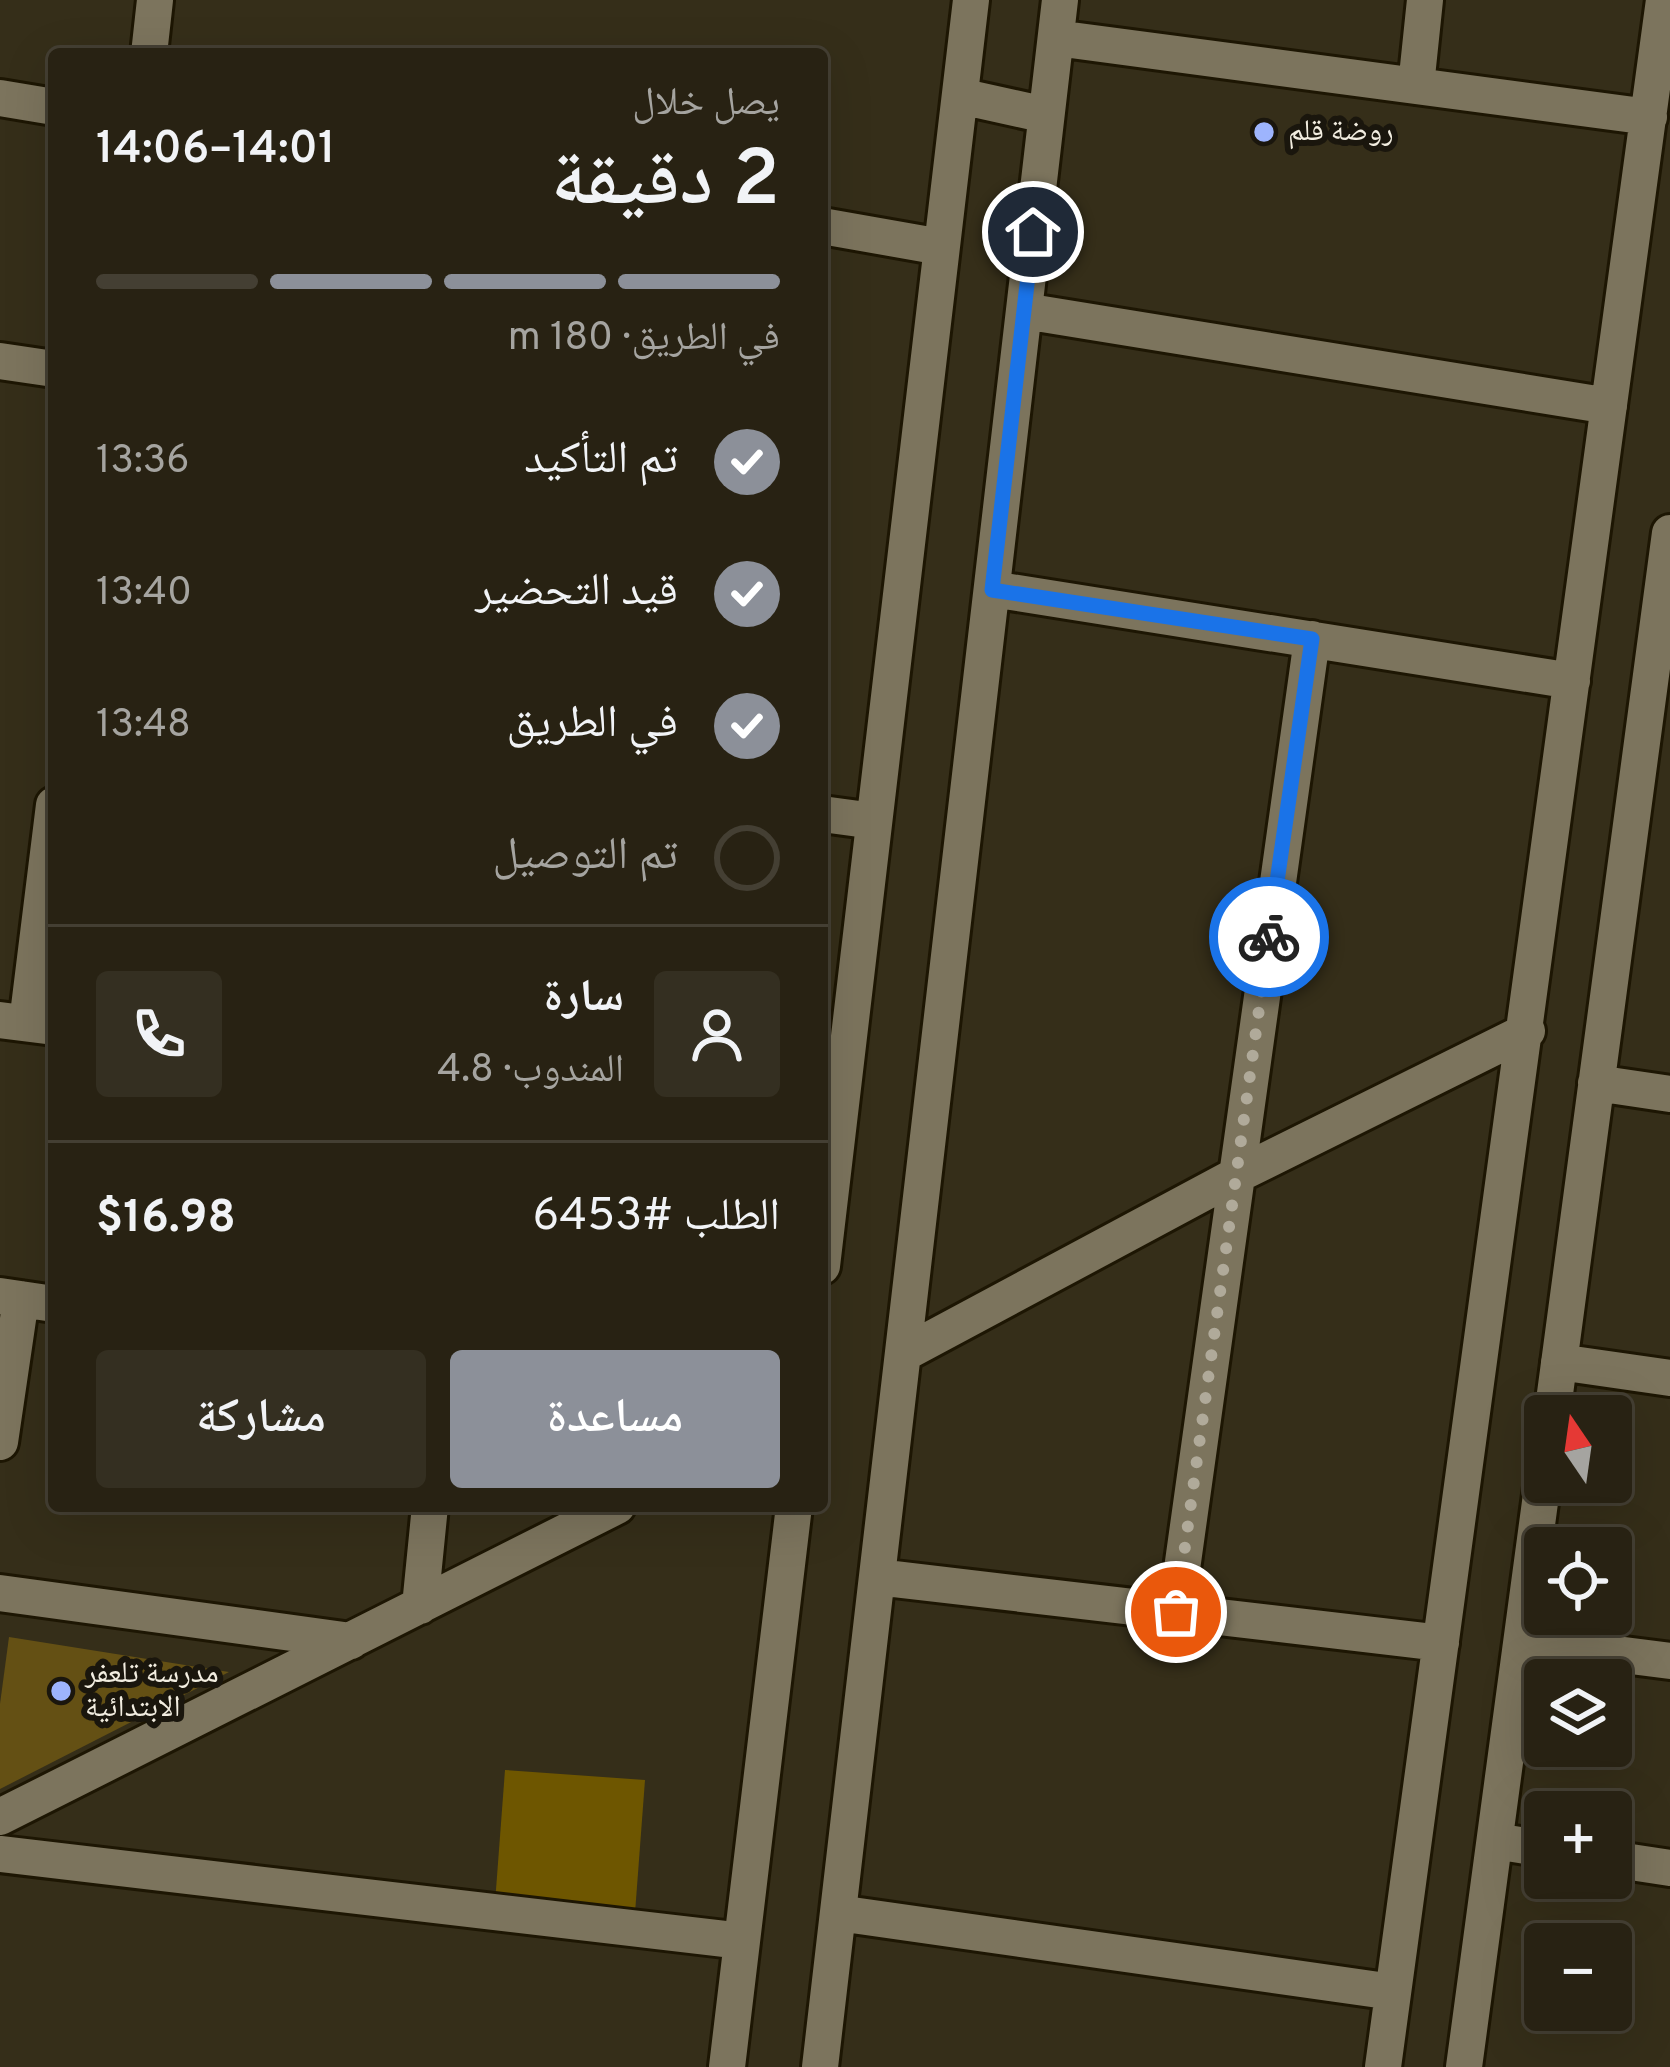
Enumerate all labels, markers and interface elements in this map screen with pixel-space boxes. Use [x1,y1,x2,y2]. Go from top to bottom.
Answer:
text: يصل خلال [632,80,780,129]
place label: روضة قلم [1288,114,1394,151]
marker: روضة قلم [1251,119,1277,145]
text: 14:01–14:06 [96,122,336,179]
text: 2 دقيقة [551,134,780,233]
pin [982,181,1084,283]
icon: home [1000,199,1066,265]
text: في الطريق · 180 m [508,315,780,364]
icon: check [714,429,780,495]
text: تم التأكيد [524,432,678,489]
text: 13:36 [96,438,190,487]
icon: check [714,561,780,627]
text: قيد التحضير [475,564,678,621]
text: 13:40 [96,570,192,619]
icon: check [714,693,780,759]
text: في الطريق [507,696,678,753]
text: 13:48 [96,702,191,751]
text: تم التوصيل [493,828,678,885]
courier [1209,877,1329,997]
icon: bike [1236,904,1302,970]
text: سارة [543,970,624,1027]
button: phone [96,971,222,1097]
button: person [654,971,780,1097]
text: المندوب · 4.8 [437,1047,624,1096]
text: الطلب #6453 [532,1189,780,1246]
text: $16.98 [96,1191,236,1248]
button: مشاركة [96,1350,426,1488]
button: مساعدة [450,1350,780,1488]
north arrow [1524,1395,1632,1503]
map controls [1524,1395,1632,2031]
button: locate [1524,1527,1632,1635]
pin [1125,1561,1227,1663]
icon: bag [1143,1579,1209,1645]
place label: مدرسة تلعفر الابتدائية [84,1656,219,1727]
button: layers [1524,1659,1632,1767]
marker: مدرسة تلعفر الابتدائية [48,1678,74,1704]
button: + [1524,1791,1632,1899]
button: − [1524,1923,1632,2031]

